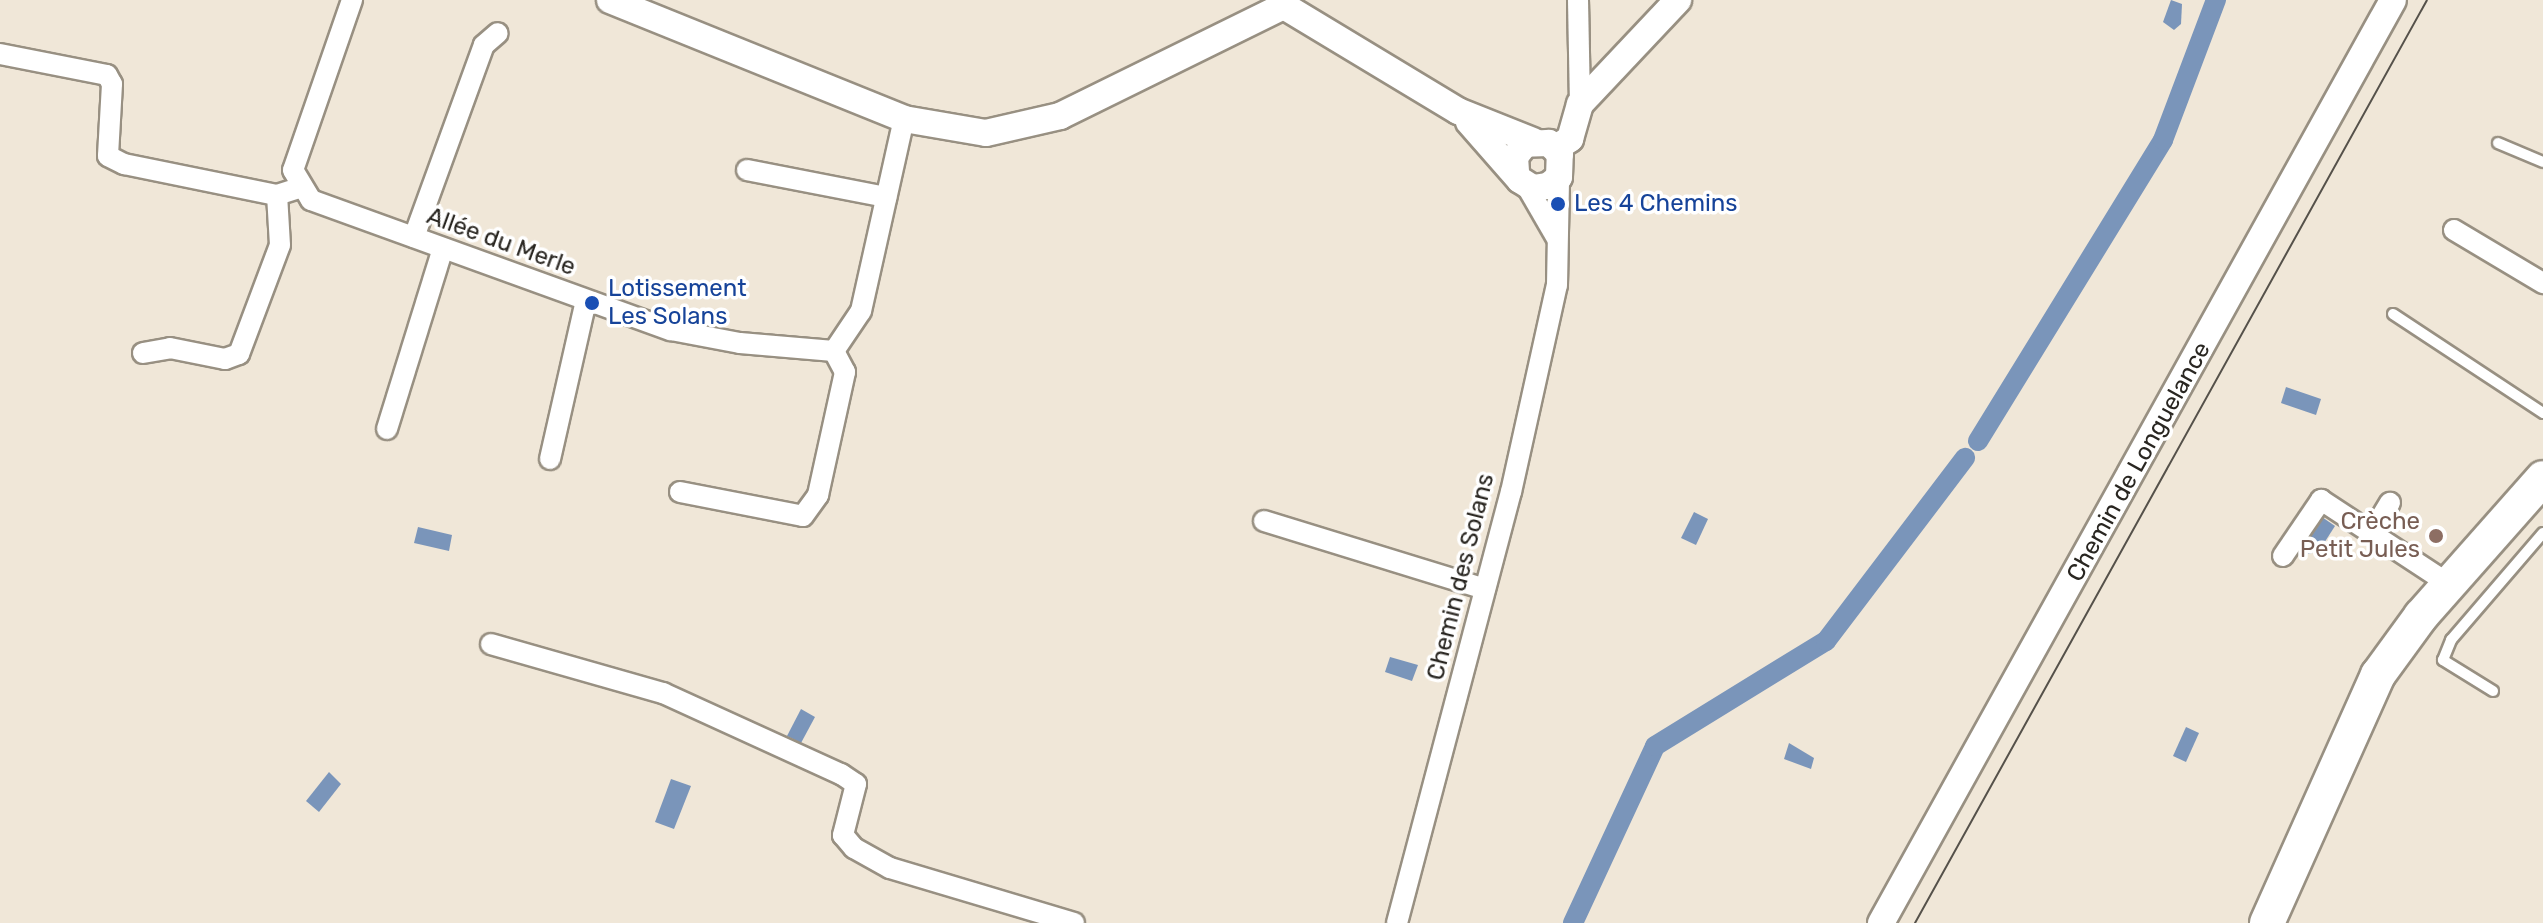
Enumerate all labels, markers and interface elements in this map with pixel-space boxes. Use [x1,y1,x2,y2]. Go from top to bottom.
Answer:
place label: Les 4 Chemins [1574,190,1738,218]
marker: Les 4 Chemins [1549,195,1567,213]
street label: Allée du Merle [423,202,579,282]
place label: Lotissement Les Solans [608,275,747,331]
marker: Lotissement Les Solans [583,294,601,312]
street label: Chemin de Longuelance [2061,337,2217,587]
street label: Chemin des Solans [1421,471,1501,683]
place label: Crèche Petit Jules [2300,508,2420,564]
marker: Crèche Petit Jules [2427,527,2445,545]

